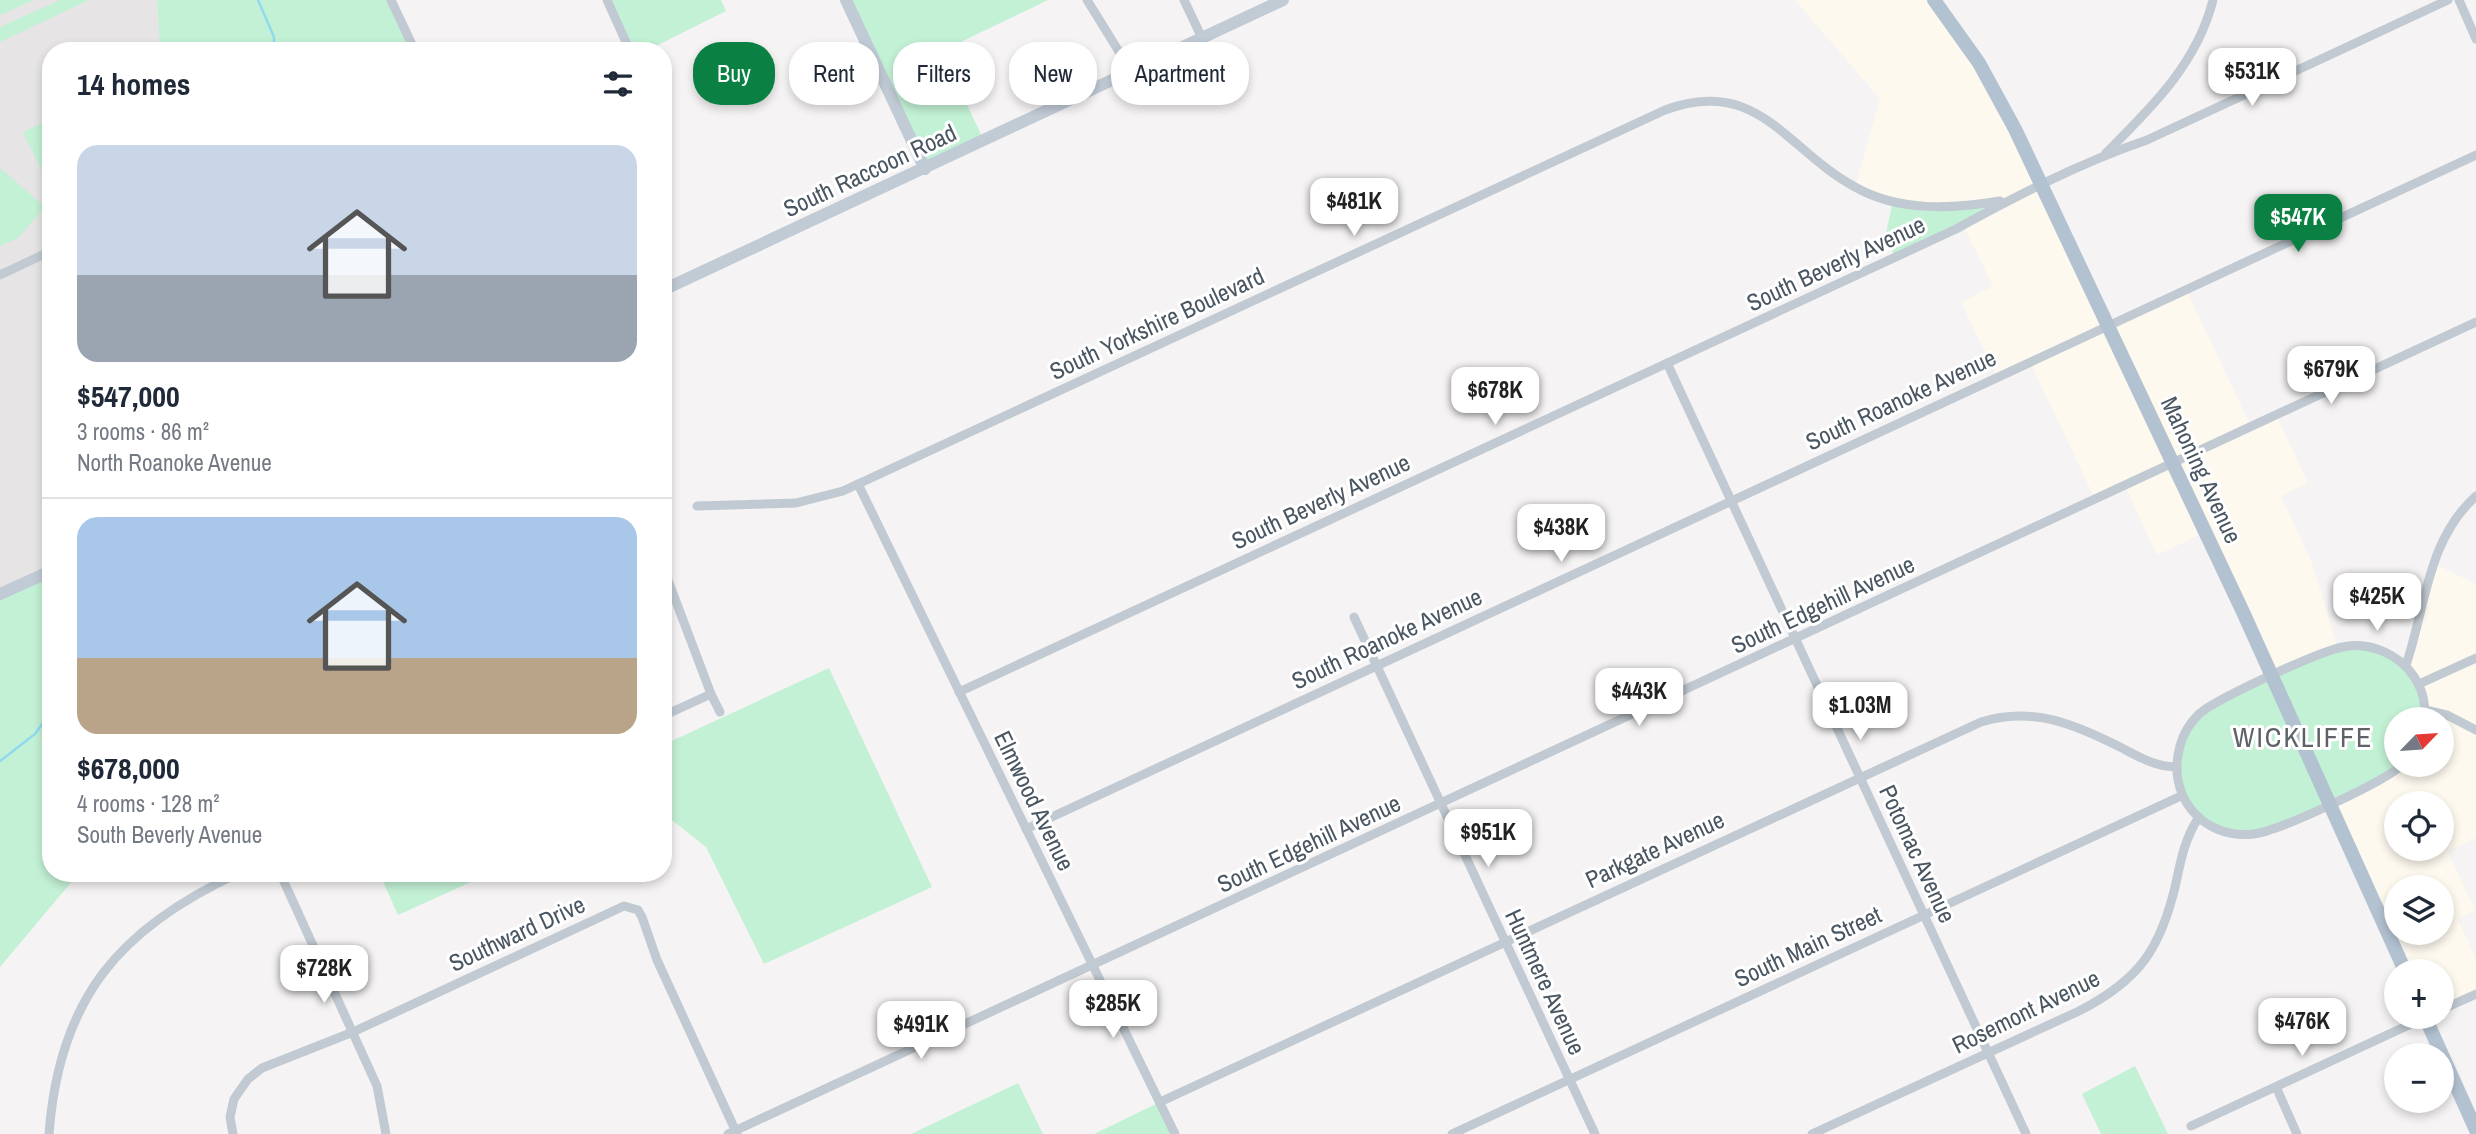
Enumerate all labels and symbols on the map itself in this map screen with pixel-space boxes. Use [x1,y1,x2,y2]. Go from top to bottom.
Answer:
pin: $531K [2203,48,2301,108]
street label: South Raccoon Road [778,116,961,224]
pin: $481K [1305,178,1403,238]
pin: $547K [2249,194,2347,254]
street label: South Beverly Avenue [1741,208,1930,318]
street label: South Yorkshire Boulevard [1044,259,1269,387]
street label: South Roanoke Avenue [1800,341,2001,457]
pin: $679K [2282,346,2380,406]
pin: $678K [1446,368,1544,427]
street label: Mahoning Avenue [2154,391,2250,548]
street label: South Beverly Avenue [1226,446,1415,556]
pin: $438K [1512,504,1610,564]
street label: South Edgehill Avenue [1726,548,1919,661]
pin: $425K [2328,574,2426,633]
street label: South Roanoke Avenue [1286,580,1487,696]
pin: $443K [1590,668,1688,728]
pin: $1.03M [1803,682,1917,742]
north arrow [2384,707,2454,777]
district label: WICKLIFFE [2233,718,2373,756]
street label: Elmwood Avenue [987,725,1083,876]
street label: Potomac Avenue [1872,780,1964,928]
street label: South Edgehill Avenue [1212,787,1405,900]
street label: Parkgate Avenue [1580,803,1729,895]
pin: $951K [1439,810,1537,869]
street label: Southward Drive [443,888,590,979]
street label: South Main Street [1729,898,1887,994]
street label: Huntmere Avenue [1498,904,1594,1060]
pin: $728K [275,946,373,1005]
street label: Rosemont Avenue [1946,962,2105,1061]
pin: $285K [1064,981,1162,1040]
pin: $476K [2253,998,2351,1058]
pin: $491K [872,1002,970,1061]

